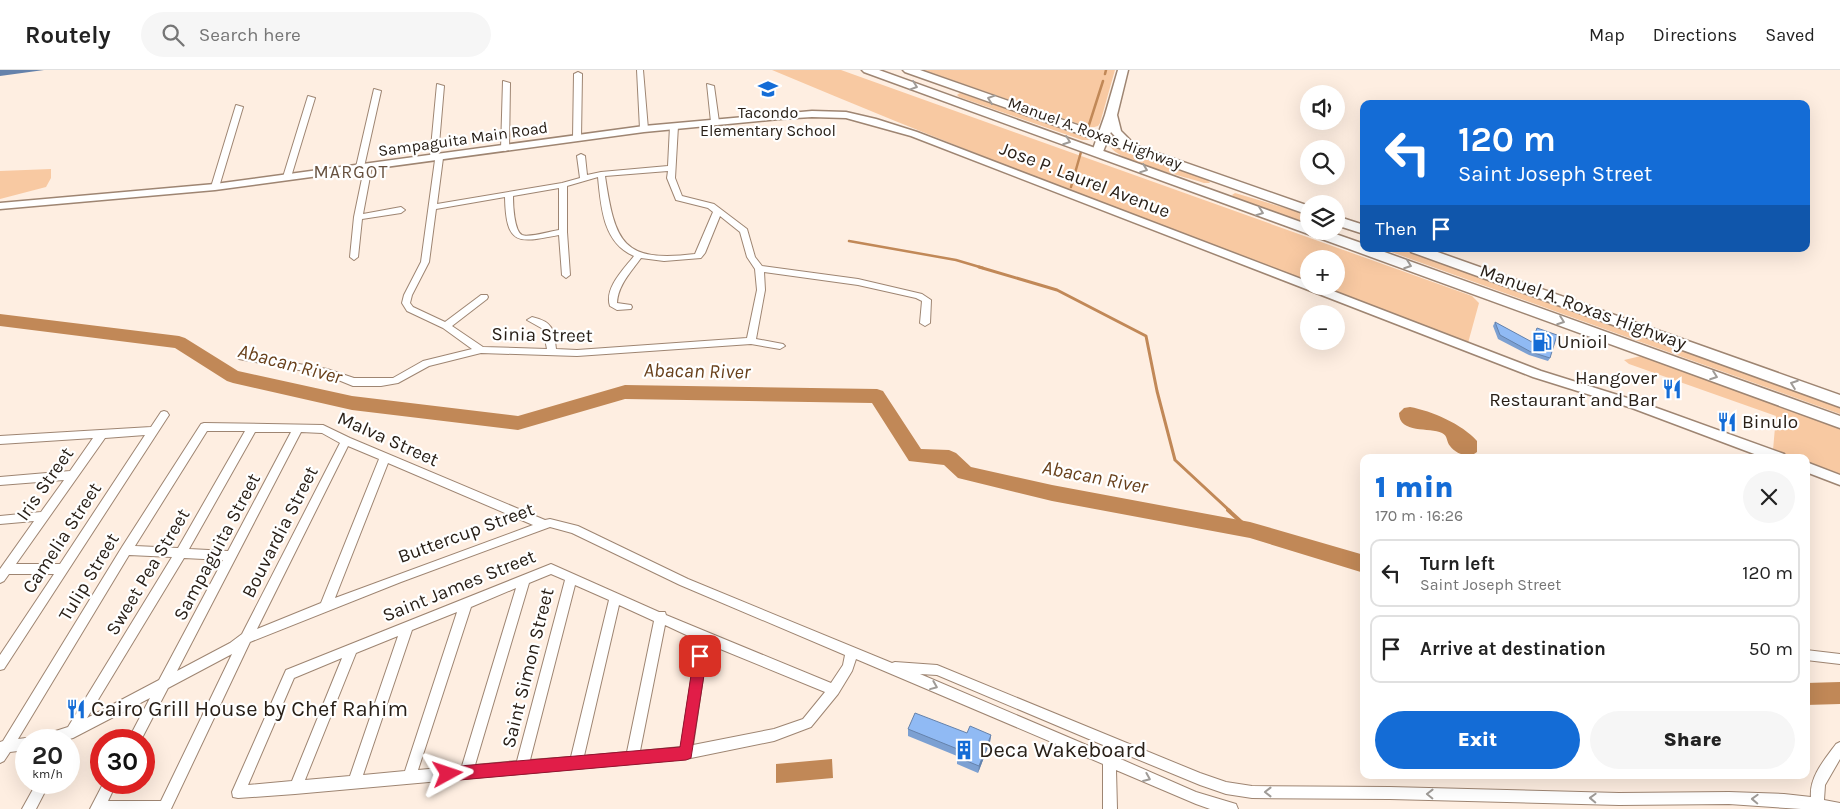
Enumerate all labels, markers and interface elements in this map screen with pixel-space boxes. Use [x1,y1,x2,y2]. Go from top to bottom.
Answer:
search box [141,12,491,57]
text: Routely [25,21,111,49]
icon: search [159,21,187,49]
text: Search here [199,24,301,46]
text: Map [1589,24,1625,46]
text: Directions [1653,24,1737,46]
text: Saved [1765,24,1815,46]
school or university icon: Tacondo Elementary School [757,78,779,100]
one-way arrow [909,80,918,90]
map controls [1300,85,1345,350]
button: sound [1300,85,1345,130]
street label: Manuel A. Roxas Highway [1005,93,1185,174]
one-way arrow [987,94,996,104]
place label: Tacondo Elementary School [700,103,836,140]
street label: Sampaguita Main Road [377,118,549,160]
text: 120 m [1458,119,1556,160]
icon: left [1375,120,1440,185]
one-way arrow [1063,135,1071,145]
street label: Jose P. Laurel Avenue [997,137,1173,223]
button: search [1300,140,1345,185]
district label: MARGOT [314,161,388,183]
text: Saint Joseph Street [1458,161,1652,187]
one-way arrow [1139,163,1147,173]
button: layers [1300,195,1345,240]
one-way arrow [1255,206,1264,216]
icon: arrive [1427,215,1455,243]
text: Then [1375,218,1417,240]
button: + [1300,250,1345,295]
one-way arrow [1403,259,1412,269]
street label: Manuel A. Roxas Highway [1477,259,1689,355]
button: − [1300,305,1345,350]
one-way arrow [1556,315,1565,325]
street label: Sinia Street [491,323,593,347]
fuel station icon: Unioil [1531,331,1553,353]
place label: Unioil [1557,331,1608,353]
water label: Abacan River [235,339,346,389]
water label: Abacan River [643,359,752,383]
place label: Hangover Restaurant and Bar [1489,367,1657,411]
one-way arrow [1709,370,1717,380]
restaurant icon: Hangover Restaurant and Bar [1661,378,1683,400]
one-way arrow [1790,380,1799,390]
street label: Malva Street [334,407,442,471]
restaurant icon: Binulo [1716,411,1738,433]
place label: Binulo [1742,411,1798,433]
street label: Iris Street [12,443,78,525]
water label: Abacan River [1040,456,1151,499]
street label: Bouvardia Street [237,463,323,601]
text: 1 min [1375,469,1454,505]
street label: Sampaguita Street [169,470,265,624]
button: close [1743,471,1795,523]
street label: Camelia Street [18,478,106,598]
street label: Buttercup Street [395,498,537,568]
street label: Sweet Pea Street [102,505,194,639]
text: 170 m · 16:26 [1375,506,1463,525]
street label: Tulip Street [54,529,124,625]
street label: Saint James Street [379,545,539,627]
text: Turn left [1420,553,1495,575]
icon: left [1377,559,1405,587]
text: 120 m [1742,562,1793,584]
text: Saint Joseph Street [1420,575,1561,594]
street label: Saint Simon Street [497,586,559,750]
pin [679,635,721,677]
icon: arrive [1377,635,1405,663]
text: Arrive at destination [1420,638,1606,660]
text: 50 m [1749,638,1793,660]
icon: arrive [686,642,714,670]
one-way arrow [929,679,938,690]
place label: Cairo Grill House by Chef Rahim [91,696,408,722]
restaurant icon: Cairo Grill House by Chef Rahim [65,698,87,720]
button: Exit [1375,711,1580,769]
button: Share [1590,711,1795,769]
speed limit sign: 30 [90,729,155,794]
place label: Deca Wakeboard [979,737,1146,763]
building icon: Deca Wakeboard [953,739,975,761]
text: 20 [32,741,63,770]
position arrow [421,747,473,799]
text: km/h [32,767,63,781]
one-way arrow [1142,771,1151,782]
one-way arrow [1264,787,1272,797]
one-way arrow [1426,789,1434,799]
one-way arrow [1589,793,1596,803]
one-way arrow [1751,793,1759,804]

